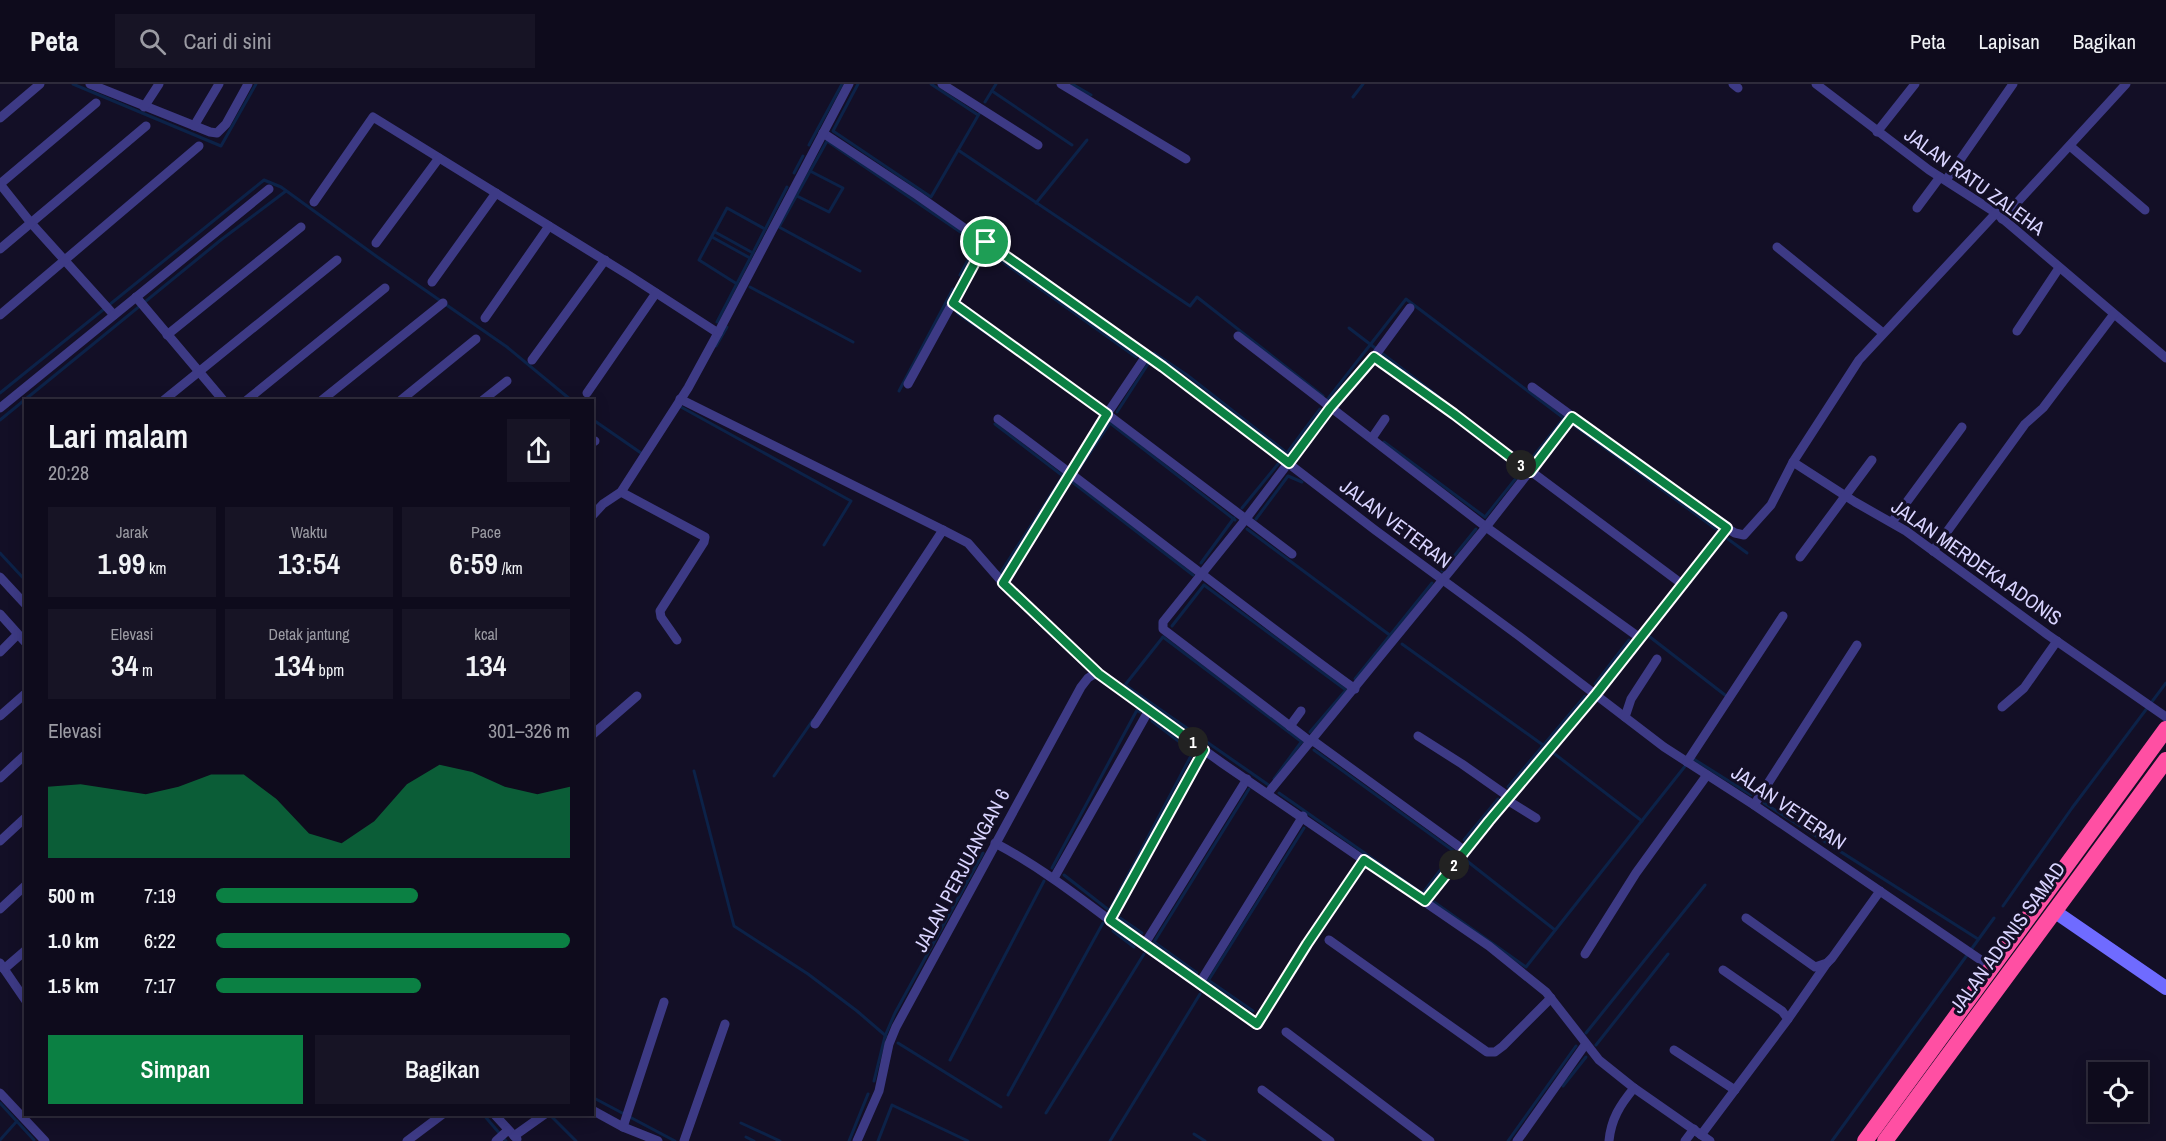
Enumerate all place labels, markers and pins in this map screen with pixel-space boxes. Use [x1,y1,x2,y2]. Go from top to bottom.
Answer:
pin [960,216,1011,267]
pin: 3 [1506,450,1536,480]
pin: 1 [1178,727,1208,757]
pin: 2 [1439,850,1469,880]

